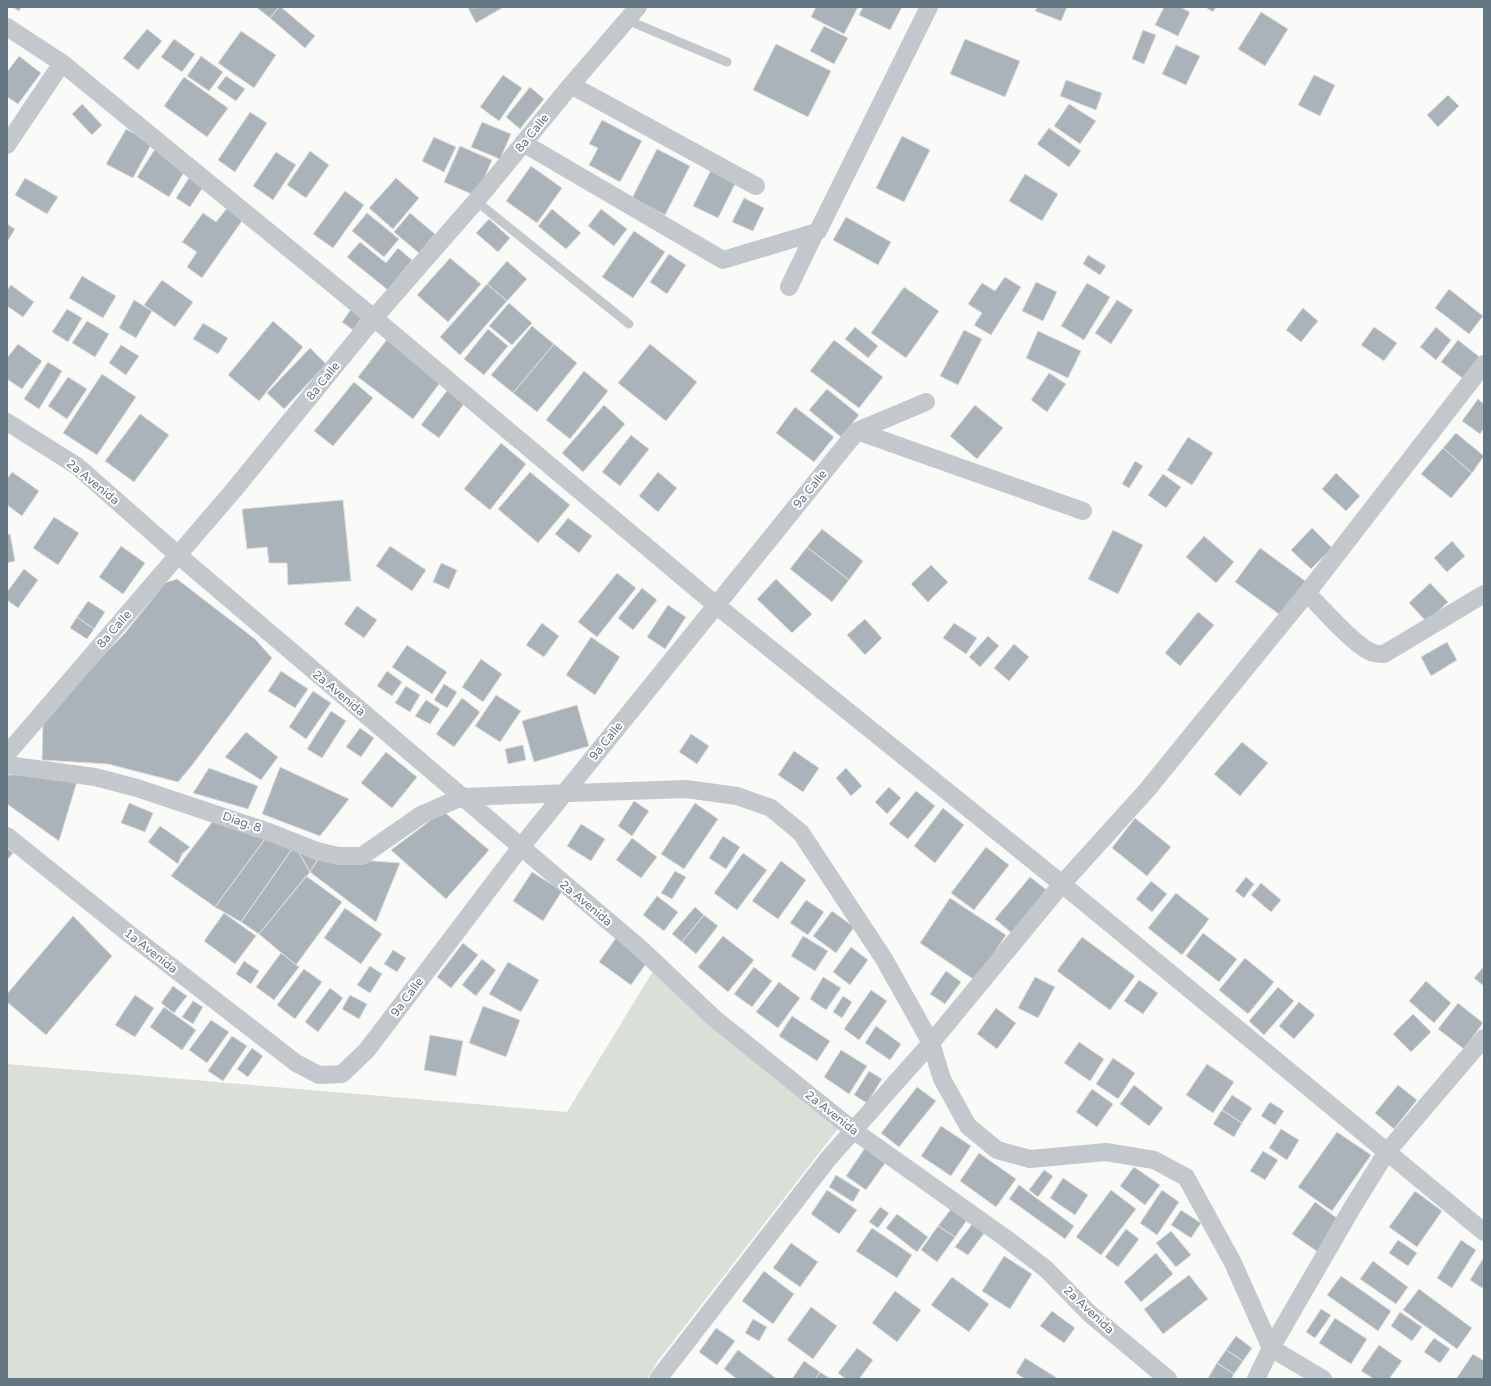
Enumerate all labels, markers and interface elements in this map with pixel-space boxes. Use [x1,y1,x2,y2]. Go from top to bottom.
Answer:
street label: 8a Calle [512,111,552,155]
street label: 8a Calle [303,359,343,403]
street label: 2a Avenida [64,457,122,507]
street label: 9a Calle [790,467,830,511]
street label: 8a Calle [94,607,134,651]
street label: 2a Avenida [310,667,368,719]
street label: 9a Calle [586,719,626,763]
street label: Diag. 8 [221,809,263,835]
street label: 2a Avenida [557,877,615,929]
street label: 1a Avenida [122,926,180,976]
street label: 9a Calle [388,975,426,1019]
street label: 2a Avenida [803,1088,861,1138]
street label: 2a Avenida [1061,1283,1117,1337]

